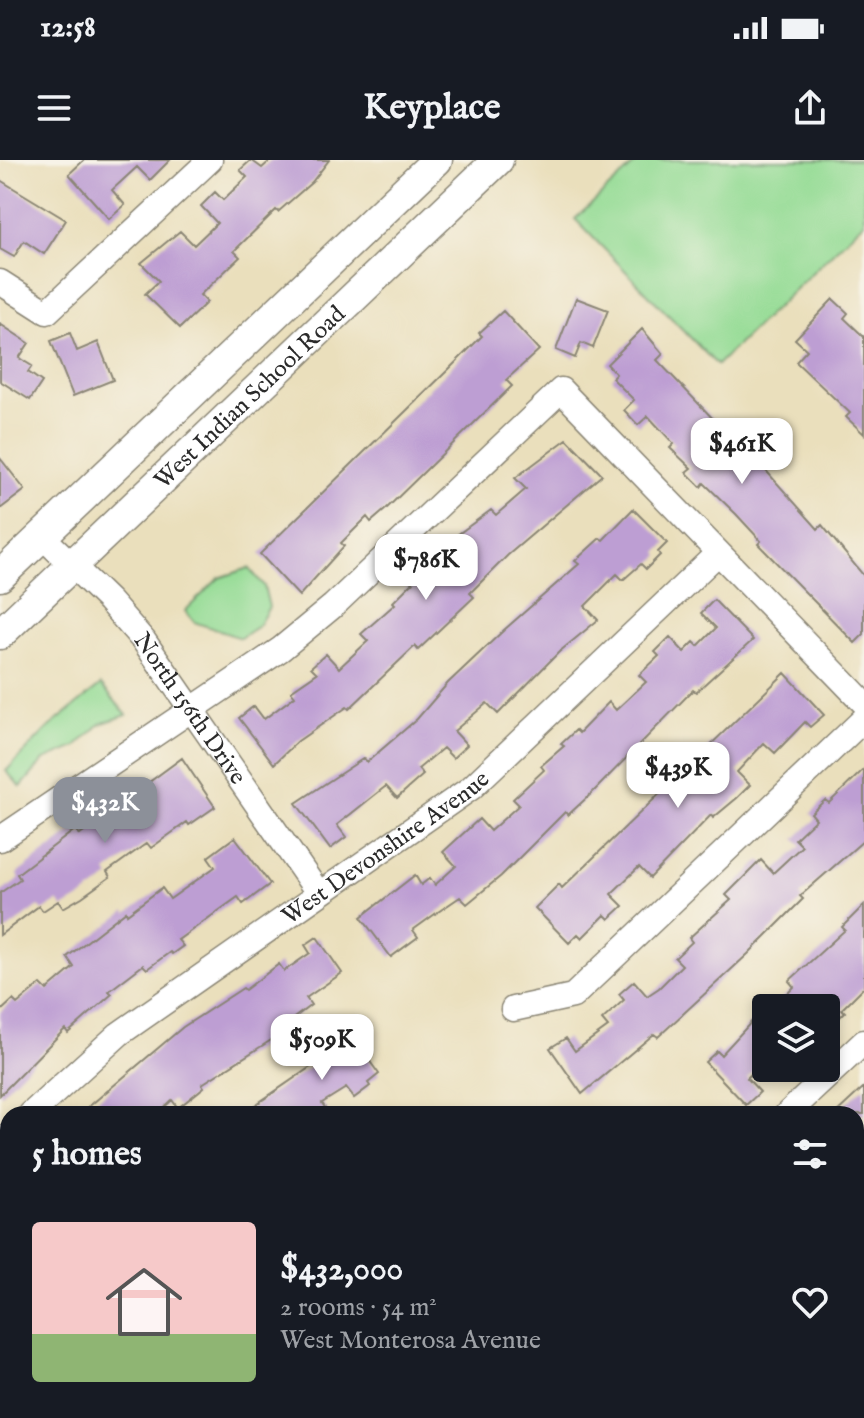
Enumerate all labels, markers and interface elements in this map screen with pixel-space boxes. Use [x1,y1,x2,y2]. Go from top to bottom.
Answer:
text: 12:58 [40,9,96,47]
text: Keyplace [363,85,501,131]
icon: menu [32,86,76,130]
icon: share [788,86,832,130]
street label: West Indian School Road [148,299,353,496]
pin: $461K [686,418,798,486]
text: $461K [709,427,775,460]
pin: $786K [370,534,482,602]
text: $786K [393,543,459,576]
street label: North 156th Drive [126,627,253,791]
pin: $439K [622,742,734,810]
text: $439K [644,751,712,784]
street label: West Devonshire Avenue [276,765,497,933]
pin: $432K [49,777,161,845]
text: $432K [71,786,139,819]
map controls [752,994,840,1082]
button: layers [752,994,840,1082]
pin: $509K [266,1014,378,1082]
text: $509K [289,1023,355,1056]
icon: filters [788,1132,832,1176]
text: 5 homes [32,1133,142,1176]
text: $432,000 [280,1248,403,1291]
icon: home [96,1254,192,1350]
icon: heart [788,1280,832,1324]
text: 2 rooms · 54 m² [280,1291,437,1324]
text: West Monterosa Avenue [280,1324,541,1357]

